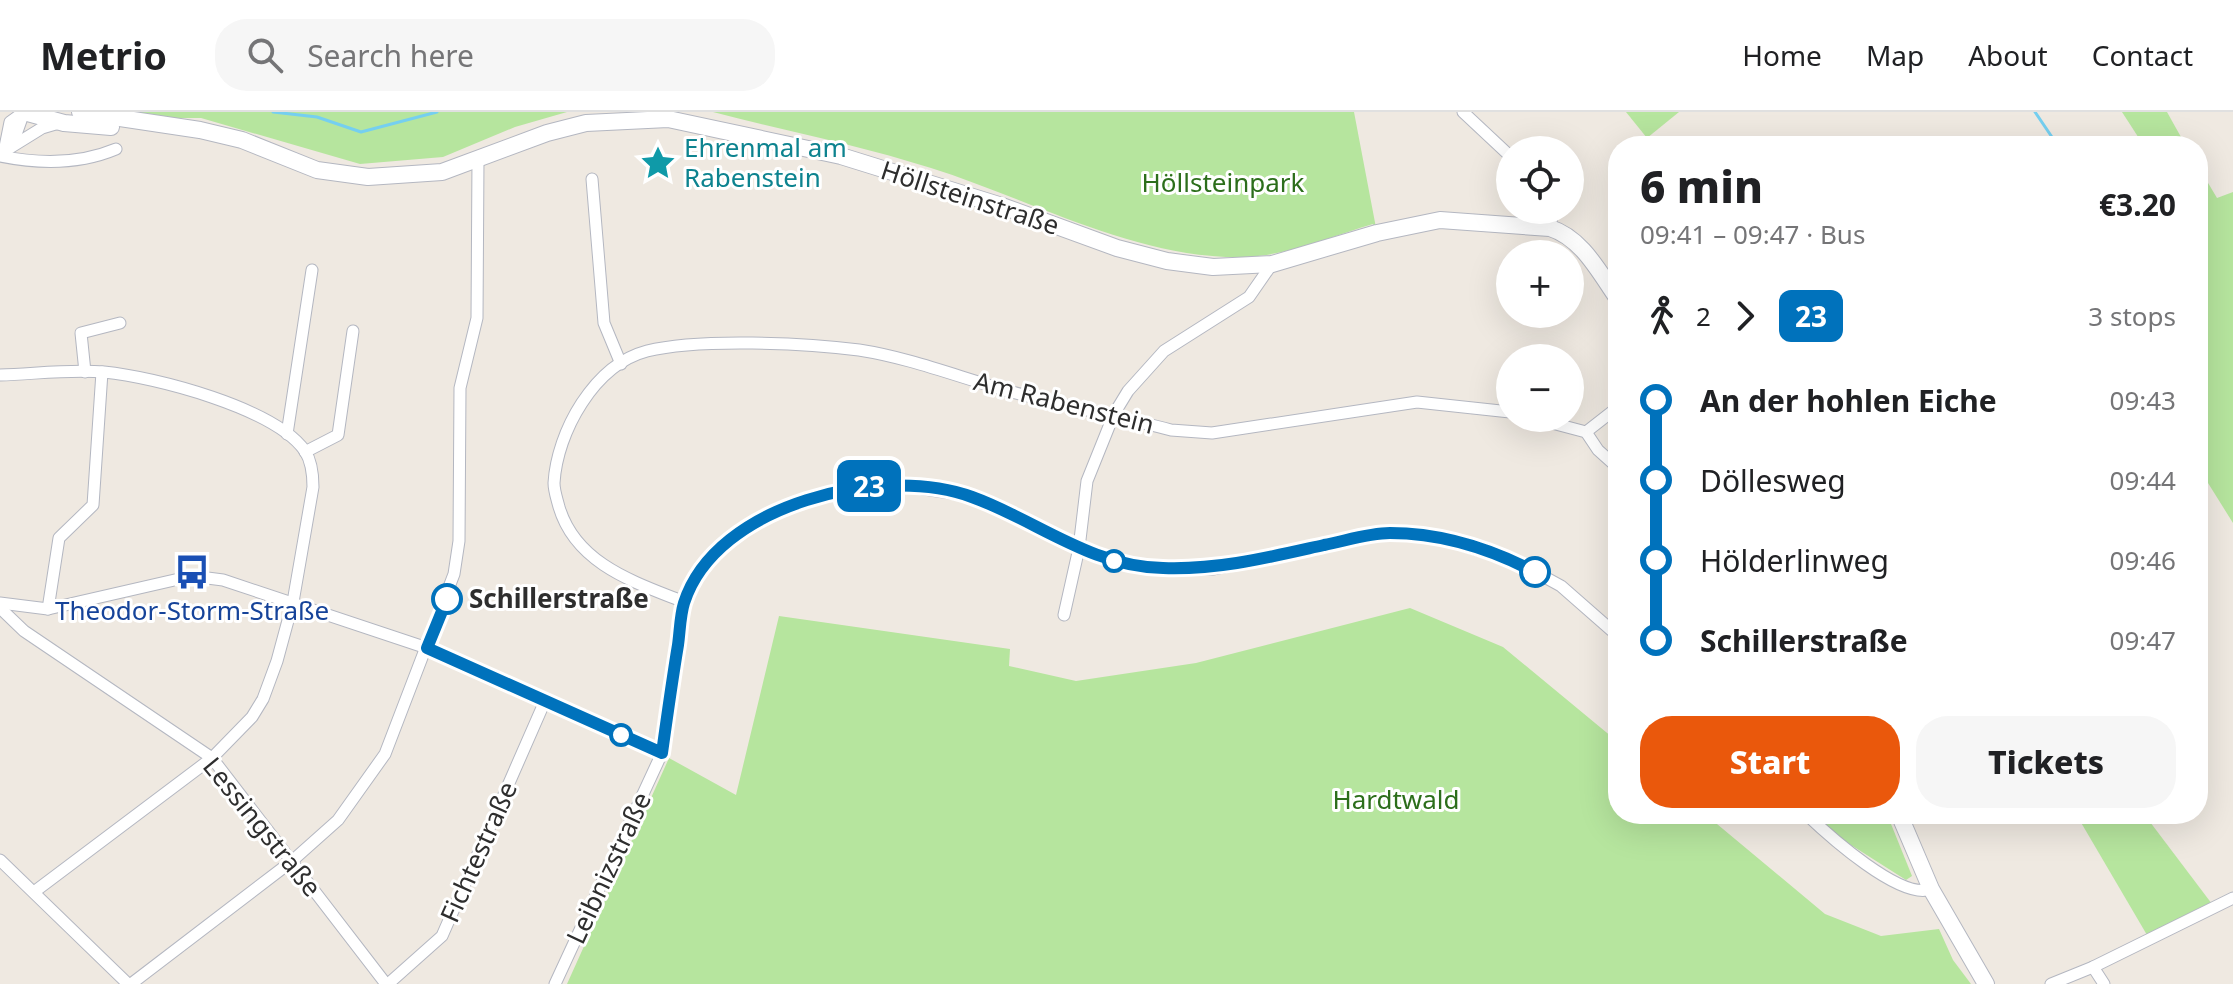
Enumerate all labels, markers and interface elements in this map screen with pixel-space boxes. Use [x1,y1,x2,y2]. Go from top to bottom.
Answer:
search box [215,19,775,91]
text: Metrio [40,29,167,81]
icon: search [243,33,287,77]
text: Search here [307,35,474,76]
text: Home [1742,36,1822,74]
text: Map [1866,36,1924,74]
text: About [1968,36,2048,74]
text: Contact [2092,36,2193,74]
place label: Ehrenmal am Rabenstein [684,129,847,195]
map controls [1496,136,1584,432]
button: locate [1496,136,1584,224]
place icon: Ehrenmal am Rabenstein [639,144,677,182]
street label: Höllsteinstraße [877,151,1064,243]
text: 6 min [1640,156,1763,216]
park label: Höllsteinpark [1142,164,1305,200]
text: €3.20 [2099,184,2176,225]
text: 09:41 – 09:47 · Bus [1640,216,1865,252]
button: + [1496,240,1584,328]
icon: walk [1640,294,1684,338]
icon: forward [1723,294,1767,338]
text: 23 [1795,297,1827,335]
text: 2 [1696,298,1711,334]
text: 3 stops [2088,298,2176,334]
button: − [1496,344,1584,432]
street label: Am Rabenstein [970,362,1158,442]
text: An der hohlen Eiche [1700,380,1997,421]
text: 09:43 [2110,382,2176,418]
line badge: 23 [833,460,905,512]
text: Döllesweg [1700,460,1846,501]
text: 09:44 [2110,462,2176,498]
text: 23 [853,467,885,505]
text: Hölderlinweg [1700,540,1889,581]
text: 09:46 [2110,542,2176,578]
unlabelled marker [1103,550,1125,572]
bus stop icon: Theodor-Storm-Straße [173,553,211,591]
unlabelled marker [1520,557,1550,587]
place label: Schillerstraße [469,580,649,616]
marker: Schillerstraße [432,584,462,614]
place label: Theodor-Storm-Straße [55,592,329,628]
text: Schillerstraße [1700,620,1908,661]
text: 09:47 [2110,622,2176,658]
button: Start [1640,716,1900,808]
button: Tickets [1916,716,2176,808]
unlabelled marker [610,724,632,746]
street label: Lessingstraße [195,749,330,904]
street label: Fichtestraße [431,776,525,928]
park label: Hardtwald [1332,781,1460,817]
street label: Leibnizstraße [557,786,659,949]

